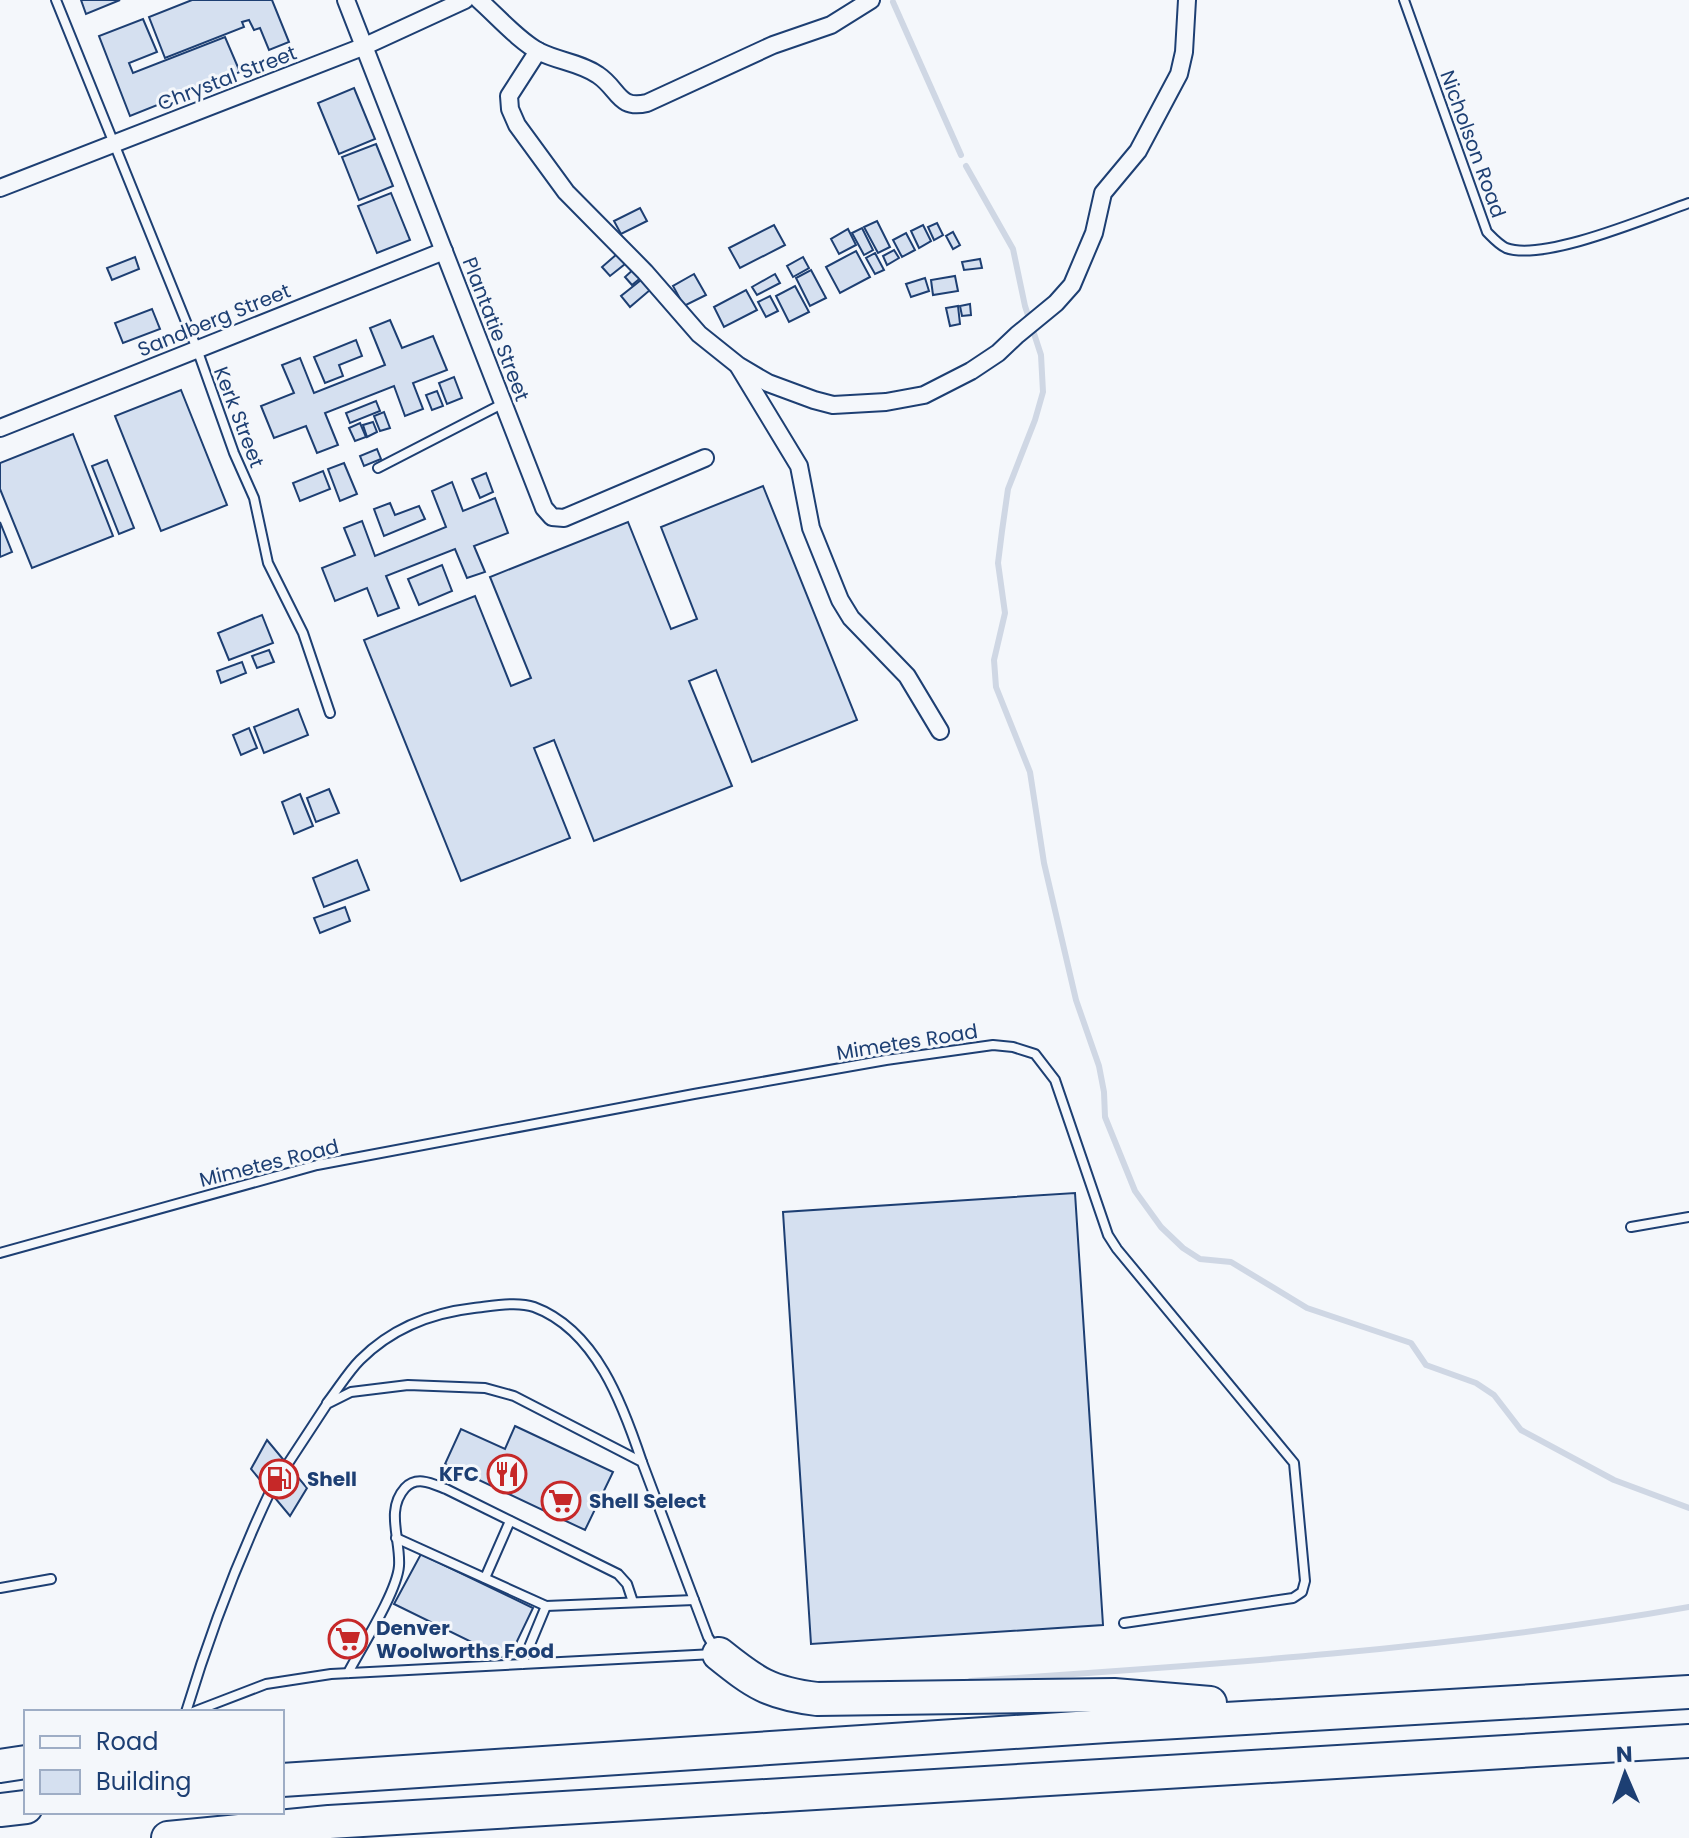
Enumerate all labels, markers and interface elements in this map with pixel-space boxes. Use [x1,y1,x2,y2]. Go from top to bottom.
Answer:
street label: Chrystal Street [153,39,301,117]
street label: Nicholson Road [1433,66,1513,222]
street label: Plantatie Street [456,253,536,405]
street label: Sandberg Street [133,277,295,363]
street label: Kerk Street [207,362,271,472]
street label: Mimetes Road [834,1017,980,1067]
street label: Mimetes Road [196,1132,342,1194]
restaurant icon: KFC [486,1453,528,1495]
fuel station icon: Shell [258,1458,300,1500]
place label: KFC [439,1460,479,1488]
place label: Shell [307,1465,357,1493]
supermarket icon: Shell Select [540,1480,582,1522]
place label: Shell Select [589,1487,706,1515]
place label: Denver Woolworths Food [376,1614,554,1665]
supermarket icon: Denver Woolworths Food [327,1618,369,1660]
legend [24,1710,284,1814]
text: Road [96,1725,158,1758]
north arrow [1585,1734,1665,1814]
text: N [1616,1739,1633,1770]
text: Building [96,1765,192,1798]

